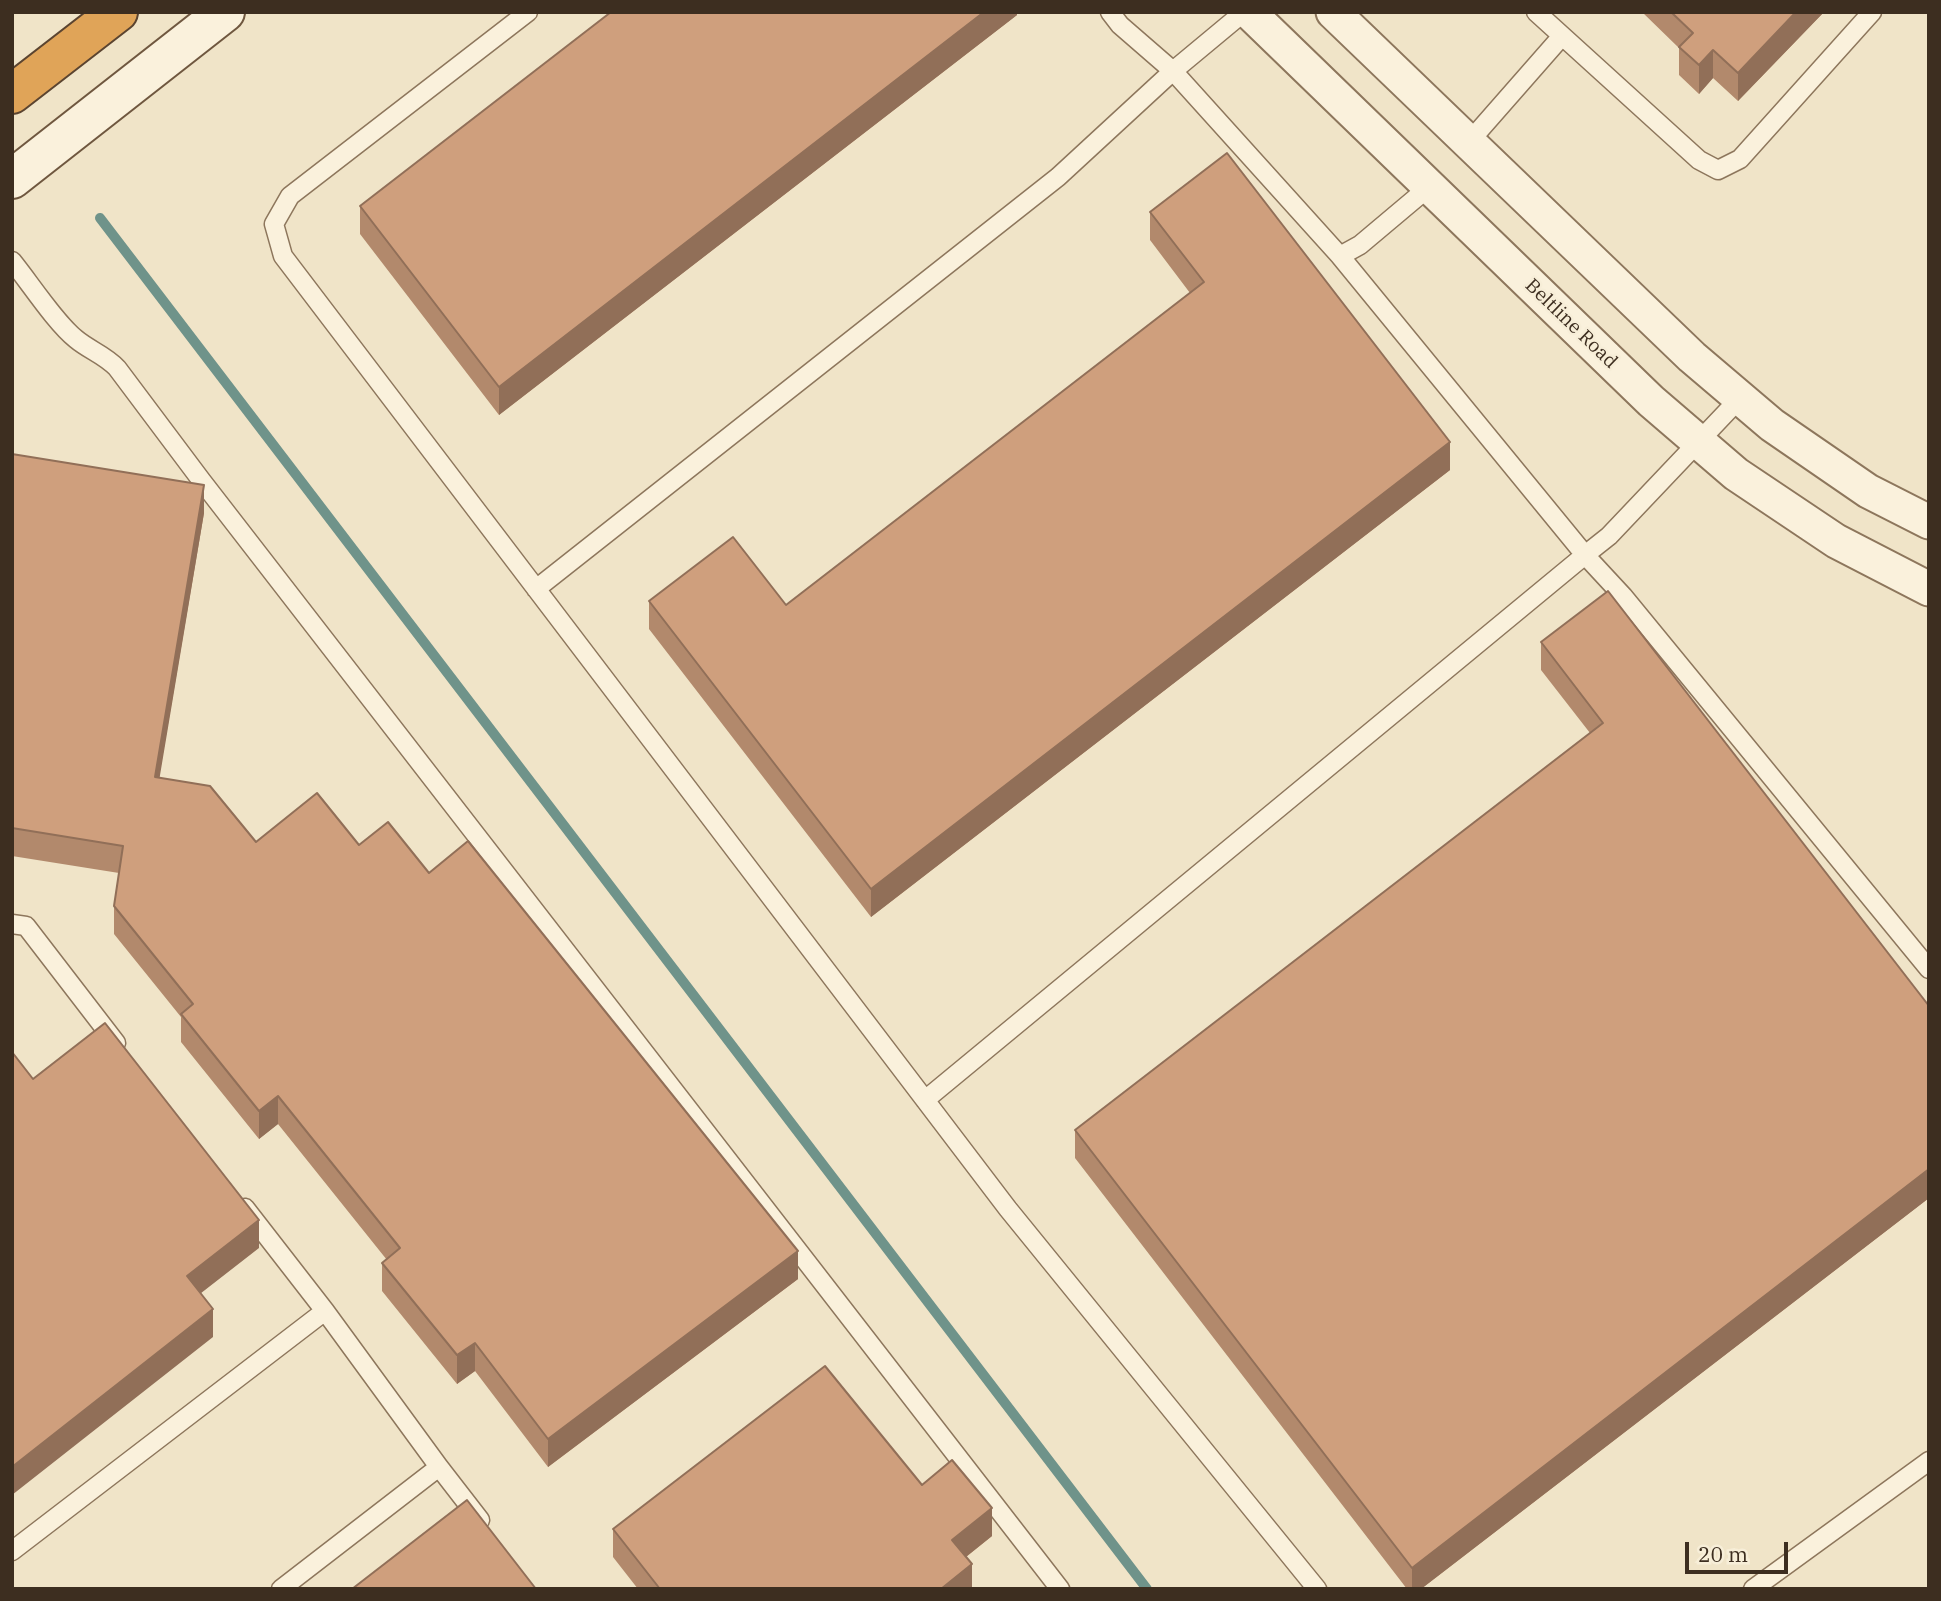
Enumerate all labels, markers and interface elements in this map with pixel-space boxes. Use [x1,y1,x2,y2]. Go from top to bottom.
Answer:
street label: Beltline Road [1520,274,1622,374]
scale bar [1689,1528,1792,1572]
text: 20 m [1698,1540,1748,1568]

